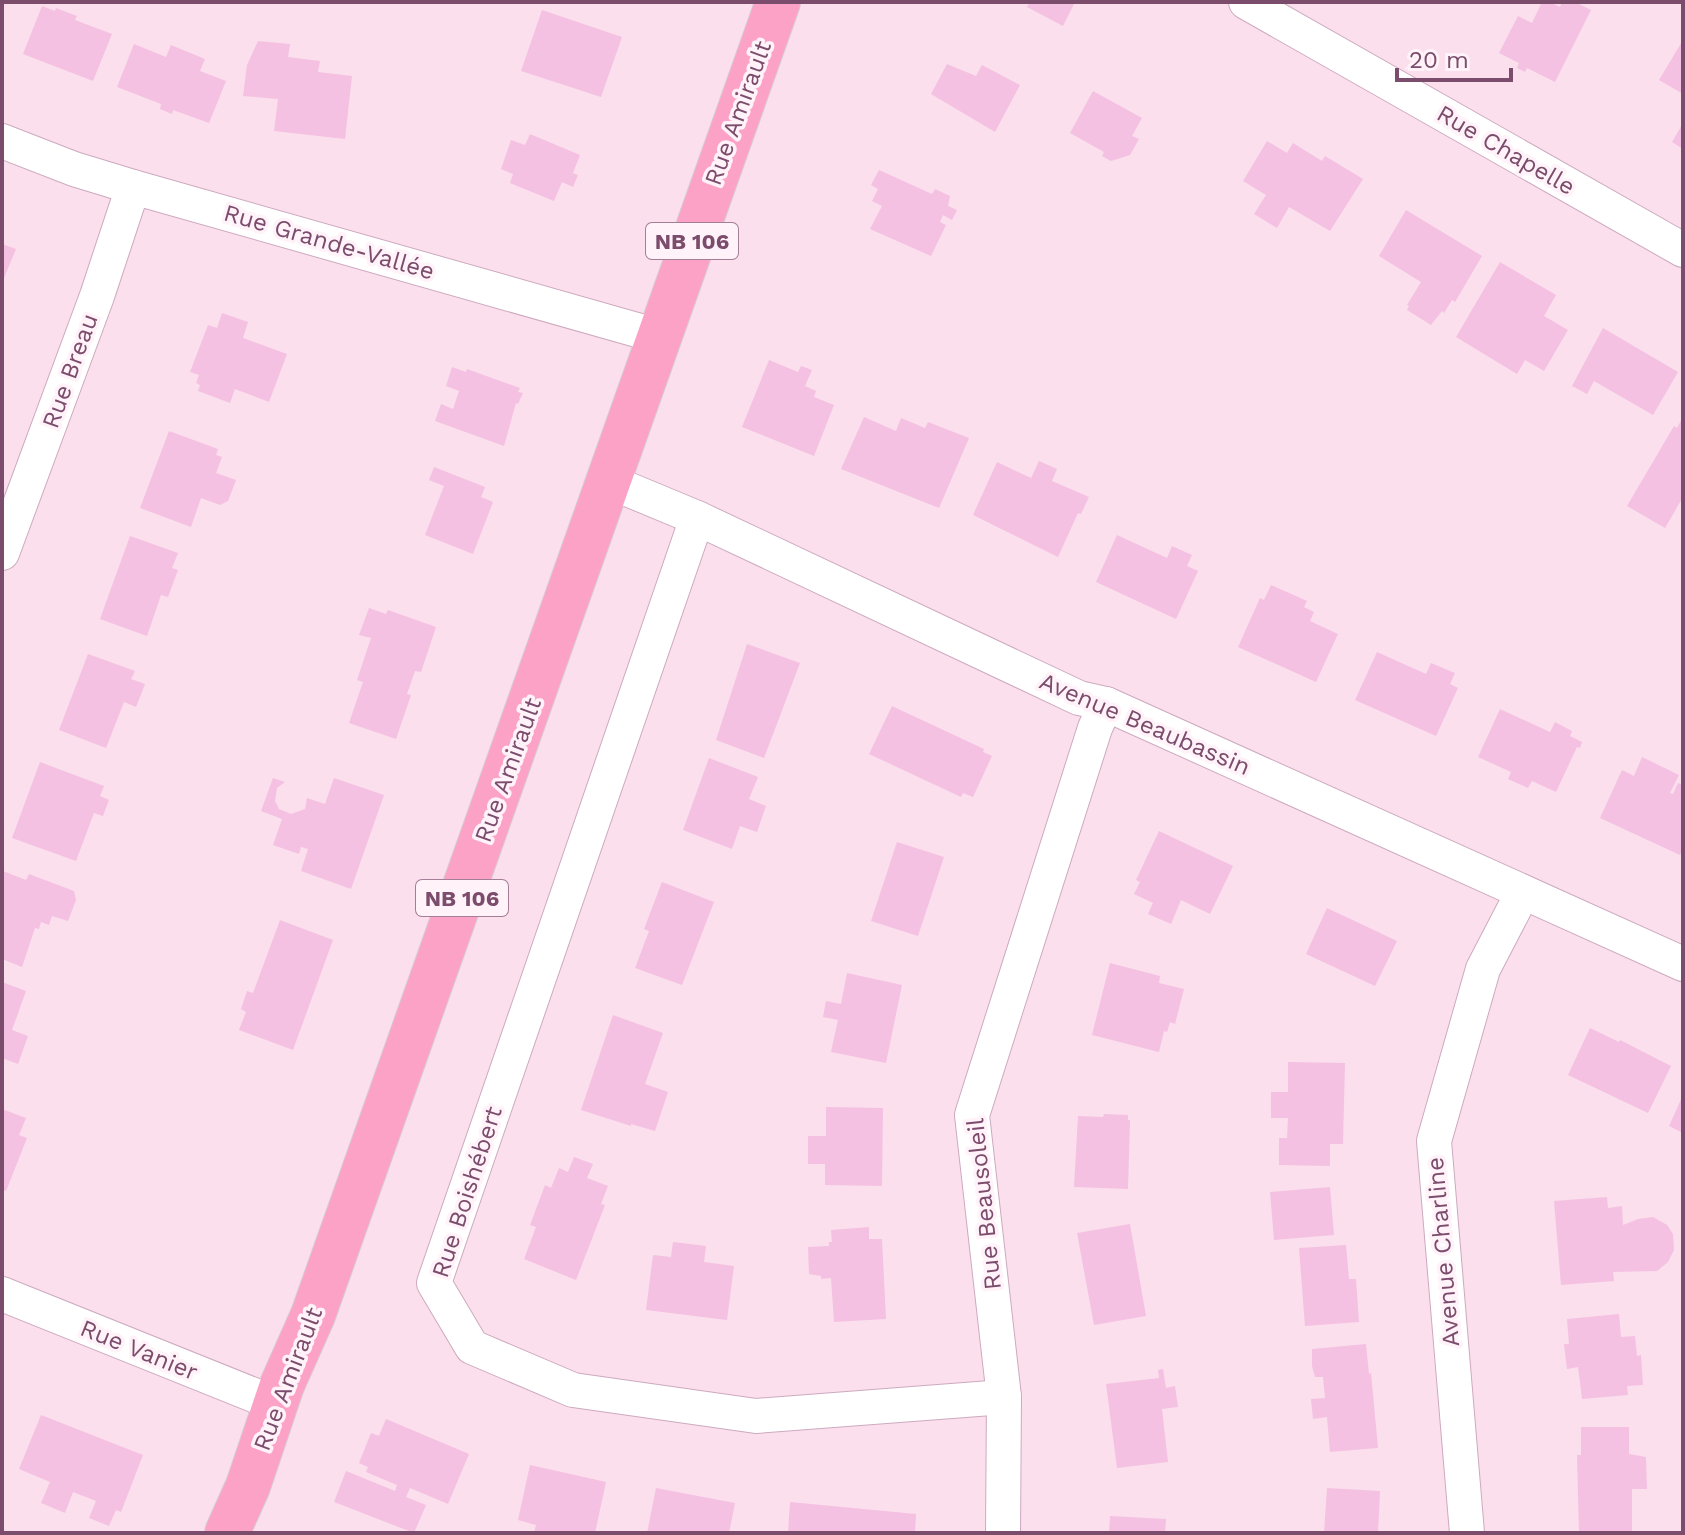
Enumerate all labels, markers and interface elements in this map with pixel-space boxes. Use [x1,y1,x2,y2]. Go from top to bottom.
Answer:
scale bar [1397,32,1511,82]
street label: Rue Amirault [699,37,777,189]
text: 20 m [1409,46,1469,74]
street label: Rue Chapelle [1432,99,1580,201]
street label: Rue Grande-Vallée [220,199,438,285]
road number: NB 106 [646,223,738,259]
street label: Rue Breau [36,310,104,432]
street label: Avenue Beaubassin [1035,667,1255,781]
street label: Rue Amirault [469,694,547,846]
road number: NB 106 [416,880,508,916]
street label: Rue Boishébert [426,1103,508,1281]
street label: Rue Beausoleil [961,1116,1007,1291]
street label: Avenue Charline [1421,1156,1465,1348]
street label: Rue Amirault [248,1303,328,1455]
street label: Rue Vanier [76,1314,202,1386]

